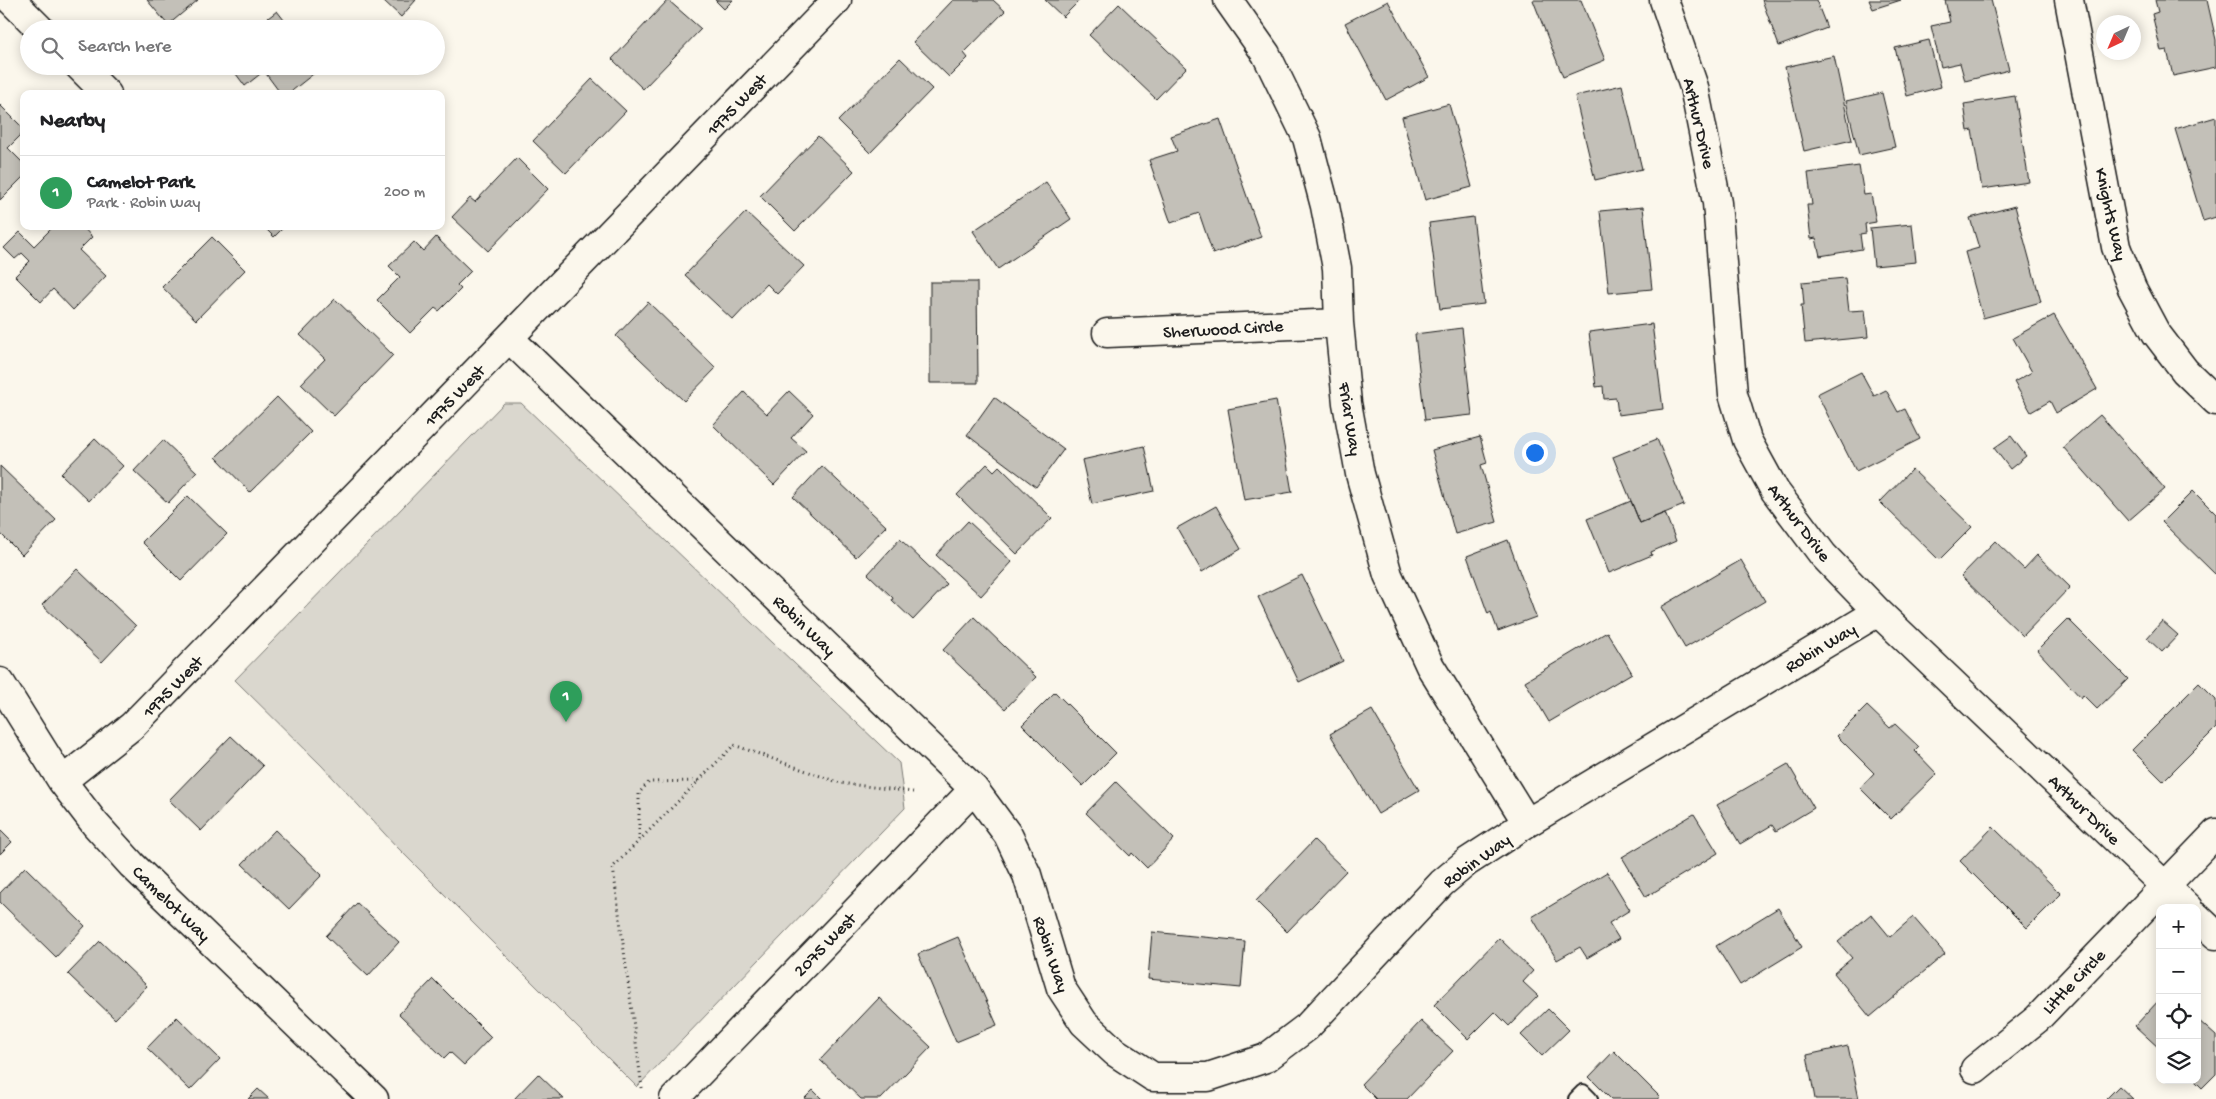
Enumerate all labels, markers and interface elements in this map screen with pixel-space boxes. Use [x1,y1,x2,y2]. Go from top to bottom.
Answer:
north arrow [2096,15,2141,60]
search box [20,20,445,75]
icon: search [38,34,66,62]
text: Search here [78,36,172,59]
street label: 1975 West [702,69,774,142]
street label: Arthur Drive [1677,76,1718,172]
text: Nearby [40,110,105,135]
street label: Knights Way [2089,166,2130,263]
text: Camelot Park [87,172,194,195]
text: 1 [53,184,59,203]
text: 200 m [384,184,425,203]
text: Park · Robin Way [87,195,200,214]
street label: Sherwood Circle [1162,317,1285,344]
street label: 1975 West [420,360,492,433]
street label: Friar Way [1332,380,1365,458]
your location [1522,440,1548,466]
street label: Arthur Drive [1762,480,1835,567]
street label: Robin Way [767,592,839,662]
street label: Robin Way [1782,620,1861,679]
street label: 1975 West [138,651,210,724]
pin: 1 [550,681,582,722]
street label: Arthur Drive [2043,771,2124,851]
street label: Robin Way [1439,830,1516,894]
street label: Camelot Way [127,862,214,947]
map controls [2156,904,2201,1084]
button: + [2156,904,2201,949]
street label: 2075 West [790,908,863,982]
street label: Robin Way [1027,914,1072,996]
street label: Little Circle [2039,945,2111,1020]
button: − [2156,949,2201,994]
button: locate [2156,994,2201,1039]
button: layers [2156,1039,2201,1084]

